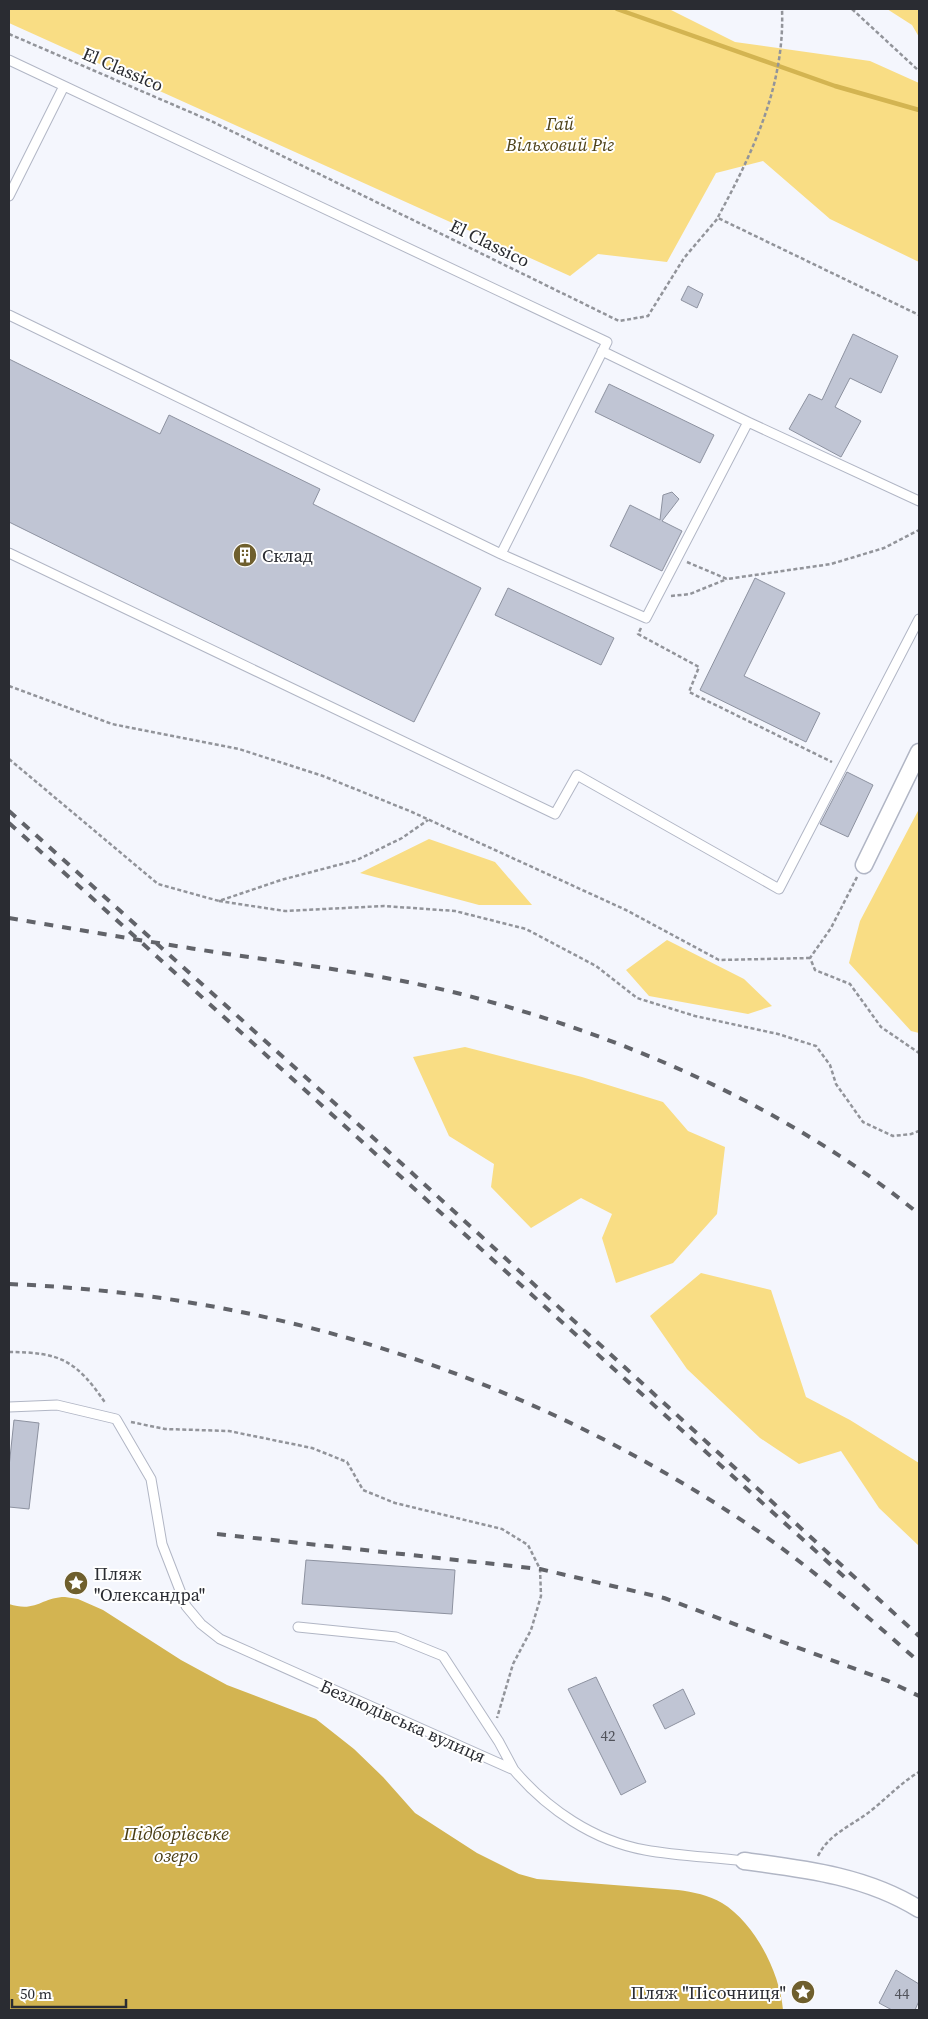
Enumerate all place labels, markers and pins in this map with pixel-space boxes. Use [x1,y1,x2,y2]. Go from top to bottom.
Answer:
building icon: Склад [232,542,258,568]
place label: Склад [262,543,313,568]
place label: Пляж "Олександра" [94,1561,205,1607]
place icon: Пляж "Олександра" [63,1570,89,1596]
place icon: Пляж "Пісочниця" [790,1979,816,2005]
place label: Пляж "Пісочниця" [630,1980,786,2005]

